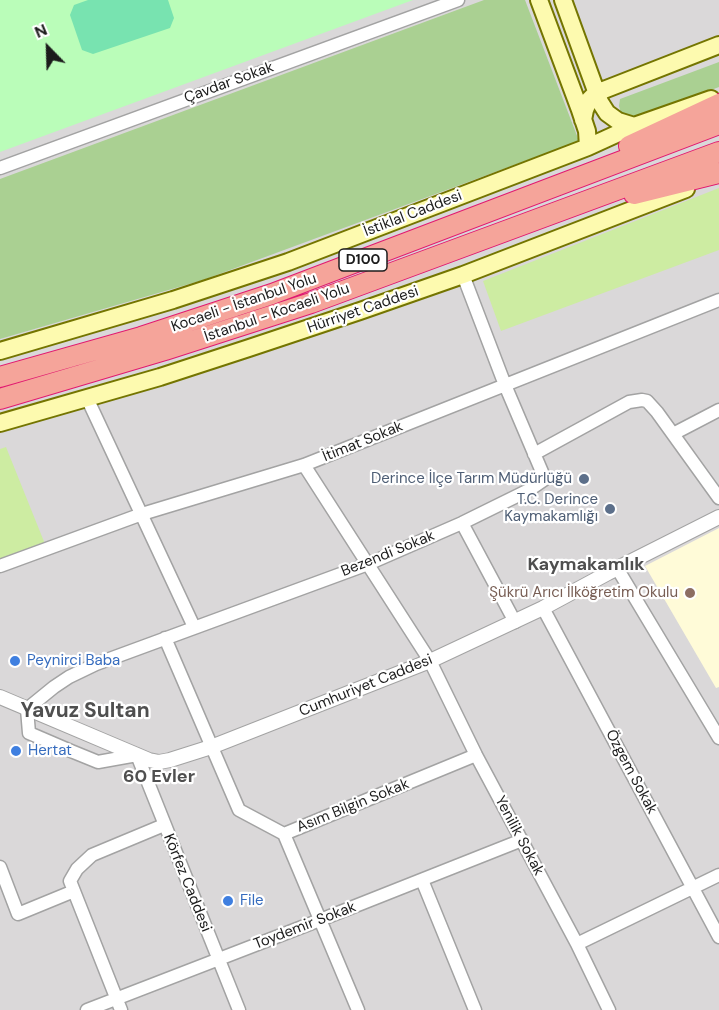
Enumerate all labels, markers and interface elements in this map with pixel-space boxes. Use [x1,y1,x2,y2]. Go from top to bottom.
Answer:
north arrow [18,18,78,78]
text: N [31,19,50,43]
street label: Çavdar Sokak [182,58,276,108]
street label: İstiklal Caddesi [361,187,465,241]
road number: D100 [339,249,387,271]
street label: Kocaeli - İstanbul Yolu [169,270,319,336]
street label: İstanbul - Kocaeli Yolu [202,280,352,346]
street label: Hürriyet Caddesi [305,283,421,337]
street label: İtimat Sokak [320,418,406,466]
place label: Derince İlçe Tarım Müdürlüğü [371,470,572,488]
marker: Derince İlçe Tarım Müdürlüğü [577,472,591,486]
place label: T.C. Derince Kaymakamlığı [504,491,598,526]
marker: T.C. Derince Kaymakamlığı [603,502,617,516]
street label: Bezendi Sokak [339,527,437,581]
district label: Kaymakamlık [527,554,645,576]
place label: Şükrü Arıcı İlköğretim Okulu [489,584,678,602]
marker: Şükrü Arıcı İlköğretim Okulu [683,586,697,600]
street label: Cumhuriyet Caddesi [297,651,435,721]
place label: Peynirci Baba [27,652,120,670]
marker: Peynirci Baba [8,654,22,668]
district label: Yavuz Sultan [20,698,150,724]
street label: Özgem Sokak [601,727,661,817]
place label: Hertat [28,742,72,760]
marker: Hertat [9,744,23,758]
district label: 60 Evler [123,766,195,788]
street label: Asım Bilgin Sokak [294,775,412,837]
street label: Yenilik Sokak [491,793,547,879]
street label: Körfez Caddesi [159,831,215,935]
place label: File [240,892,263,910]
marker: File [221,894,235,908]
street label: Toydemir Sokak [251,898,359,954]

